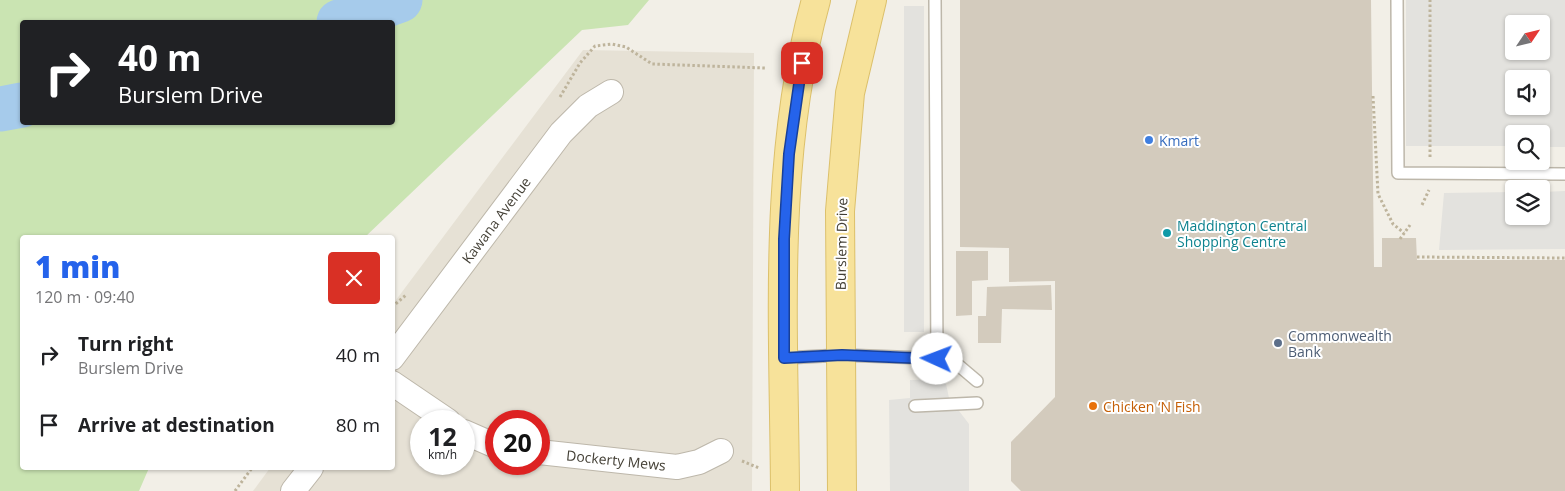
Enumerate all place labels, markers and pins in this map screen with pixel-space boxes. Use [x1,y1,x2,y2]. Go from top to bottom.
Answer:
pin [781,42,823,84]
place label: Kmart [1159,131,1199,150]
marker: Kmart [1143,134,1155,146]
place label: Maddington Central Shopping Centre [1177,216,1307,251]
marker: Maddington Central Shopping Centre [1161,227,1173,239]
place label: Commonwealth Bank [1288,326,1392,361]
marker: Commonwealth Bank [1272,337,1284,349]
place label: Chicken ‘N Fish [1103,397,1201,416]
marker: Chicken ‘N Fish [1087,400,1099,412]

